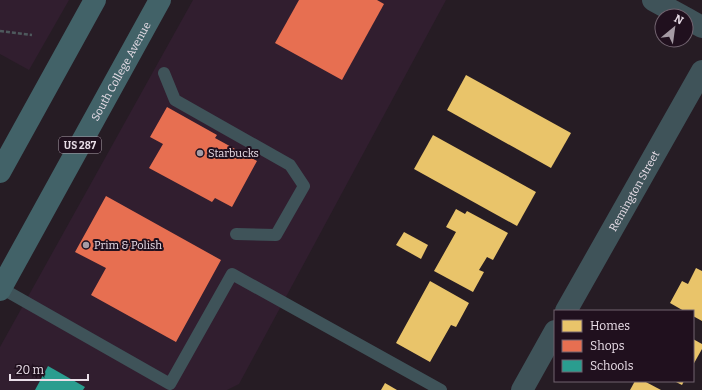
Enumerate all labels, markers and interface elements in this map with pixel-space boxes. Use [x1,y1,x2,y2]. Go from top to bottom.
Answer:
north arrow [654,8,694,48]
text: N [672,12,686,28]
street label: South College Avenue [89,20,154,123]
road number: US 287 [59,137,101,153]
place label: Starbucks [208,147,259,160]
marker: Starbucks [195,148,205,158]
street label: Remington Street [607,149,662,234]
place label: Prim & Polish [94,239,162,252]
marker: Prim & Polish [81,240,91,250]
legend [554,310,694,382]
text: Homes [590,319,630,333]
text: Shops [590,339,625,353]
scale bar [10,356,88,382]
text: Schools [590,359,634,373]
text: 20 m [16,363,45,377]

